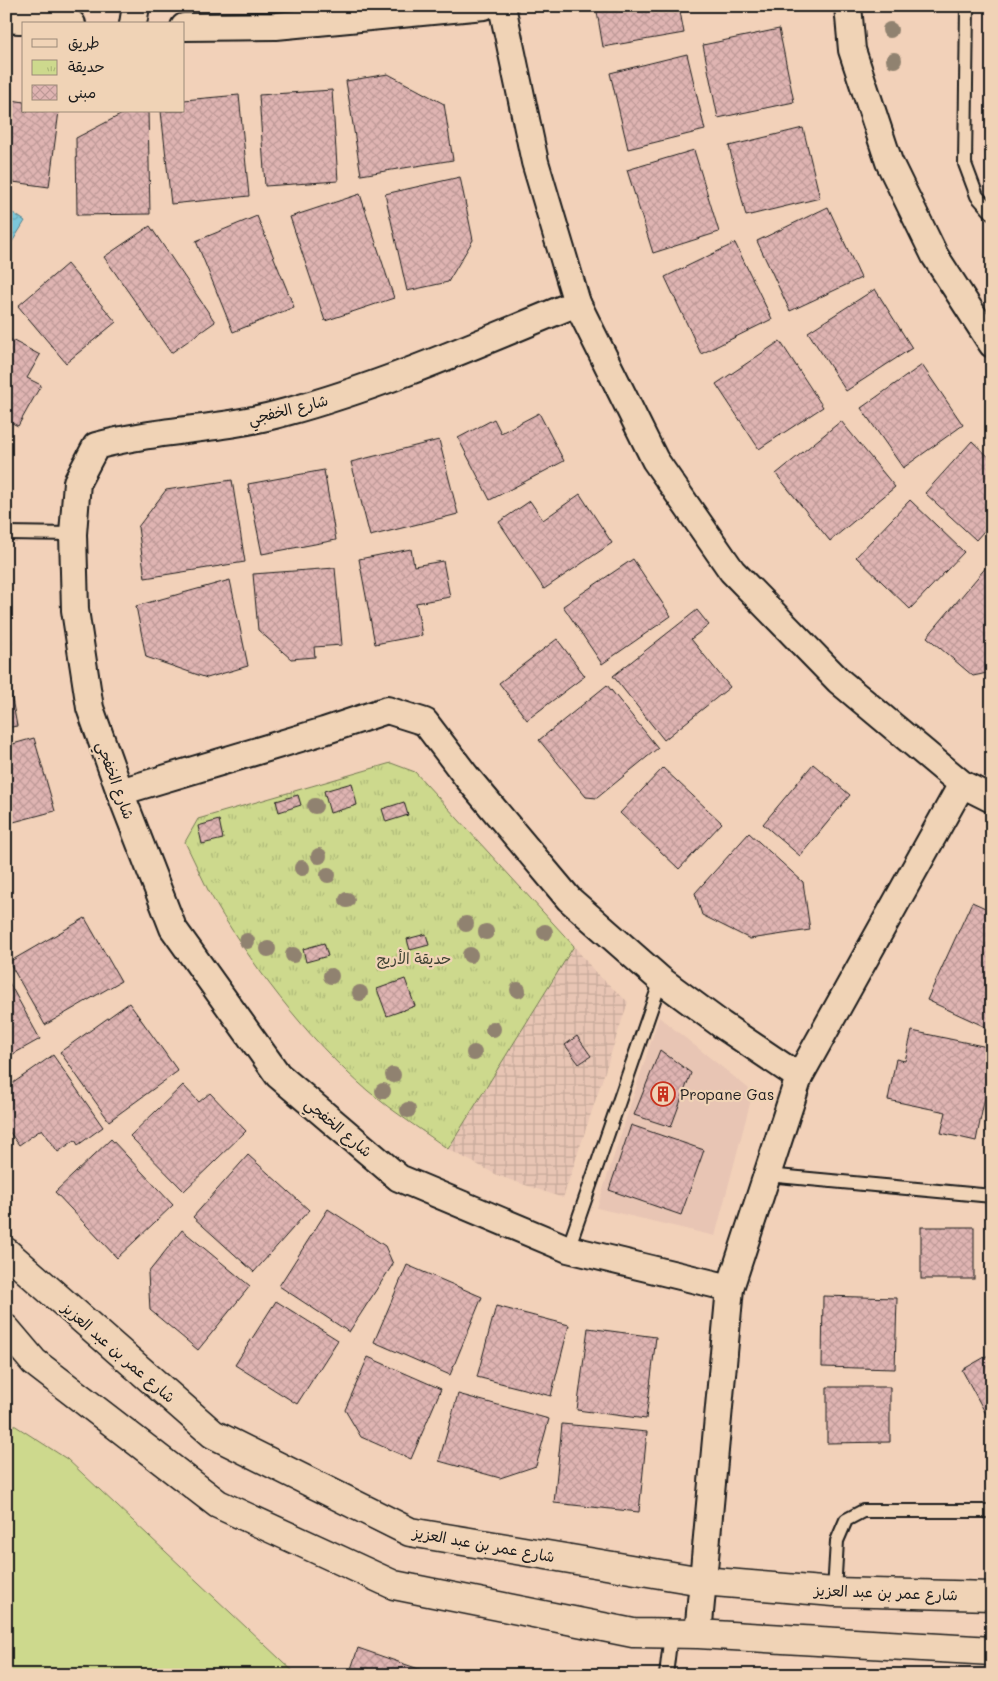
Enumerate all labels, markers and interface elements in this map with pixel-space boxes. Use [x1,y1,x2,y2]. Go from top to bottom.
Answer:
legend [22,22,185,112]
text: طريق [68,32,100,52]
text: حديقة [68,56,105,76]
text: مبنى [68,82,96,103]
street label: شارع الخفجي [246,389,331,432]
street label: شارع الخفجي [89,738,139,823]
park label: حديقة الأريج [377,948,451,969]
building icon: Propane Gas [650,1081,676,1107]
place label: Propane Gas [680,1084,774,1104]
street label: شارع الخفجي [299,1093,377,1164]
street label: شارع عمر بن عبد العزيز [56,1296,180,1407]
street label: شارع عمر بن عبد العزيز [409,1521,556,1567]
street label: شارع عمر بن عبد العزيز [812,1579,958,1605]

